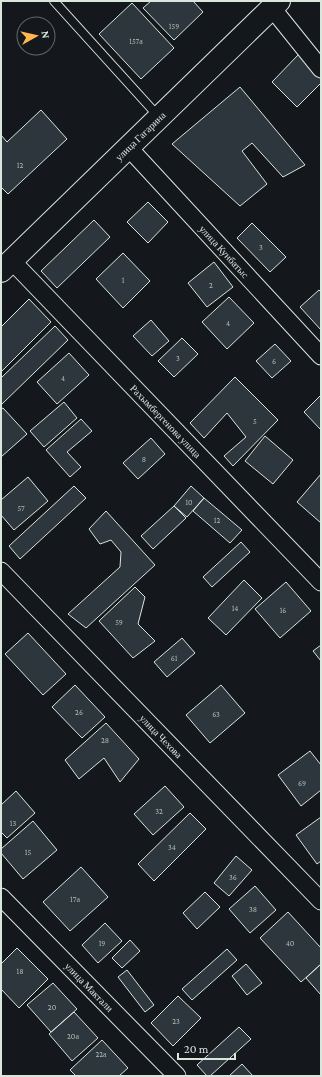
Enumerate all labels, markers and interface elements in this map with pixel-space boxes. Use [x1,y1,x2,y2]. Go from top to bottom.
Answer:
north arrow [16,16,56,56]
house number: 159 [169,22,179,31]
text: N [39,30,52,40]
house number: 157а [129,37,143,46]
street label: улица Гагарина [113,109,168,163]
house number: 12 [17,161,23,170]
street label: улица Кунбатыс [197,223,252,280]
house number: 3 [259,243,263,252]
house number: 1 [122,276,125,285]
house number: 2 [209,281,213,290]
house number: 4 [226,319,230,328]
house number: 3 [176,354,180,363]
house number: 6 [272,357,276,366]
house number: 4 [61,374,65,383]
street label: Рахымбергенова улица [128,382,204,460]
house number: 5 [253,417,257,426]
house number: 8 [142,455,146,464]
house number: 10 [185,498,193,507]
house number: 57 [17,504,25,513]
house number: 12 [214,516,220,525]
house number: 14 [232,604,238,613]
house number: 16 [280,606,286,615]
house number: 59 [115,618,123,627]
house number: 61 [171,654,178,663]
house number: 26 [75,708,83,717]
house number: 63 [212,710,220,719]
street label: улица Чехова [138,712,185,760]
house number: 28 [101,736,109,745]
house number: 69 [298,779,306,788]
house number: 32 [155,807,163,816]
house number: 13 [10,819,16,828]
house number: 34 [168,843,176,852]
house number: 15 [25,848,31,857]
house number: 36 [229,873,237,882]
house number: 17а [70,895,80,904]
house number: 38 [249,905,257,914]
house number: 19 [99,939,105,948]
house number: 40 [286,939,295,948]
street label: улица Мактали [63,960,116,1014]
house number: 18 [17,967,23,976]
house number: 20 [48,1003,57,1012]
house number: 23 [172,1017,180,1026]
house number: 20а [67,1032,79,1041]
scale bar [178,1035,235,1061]
text: 20 m [184,1042,209,1056]
house number: 22а [95,1050,107,1059]

